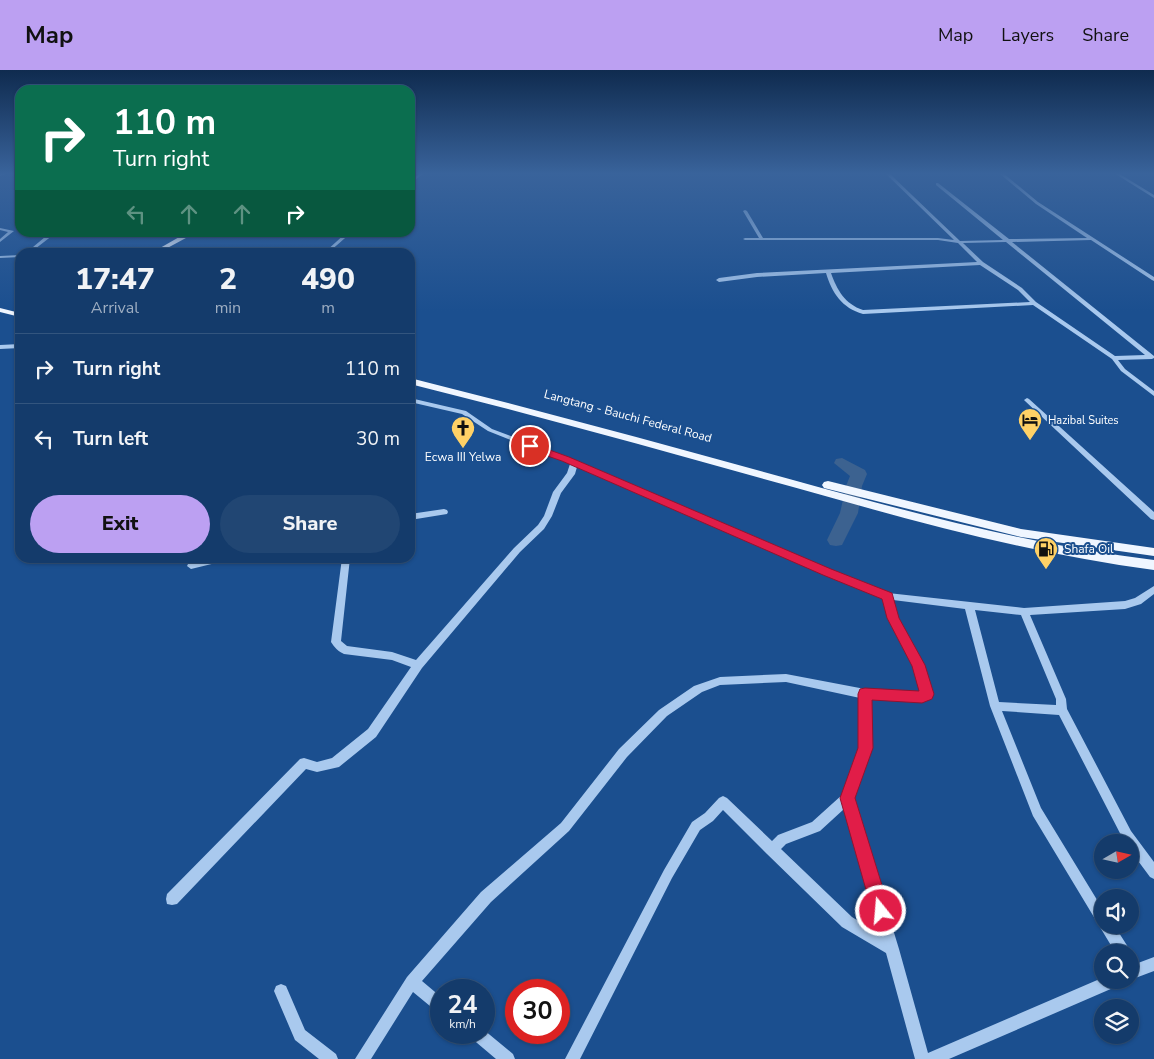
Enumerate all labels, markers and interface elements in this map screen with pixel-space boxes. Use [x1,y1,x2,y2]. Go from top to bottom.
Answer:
text: Map [25,19,73,51]
text: Map [938,23,973,47]
text: Layers [1001,23,1054,47]
text: Share [1082,23,1129,47]
text: 110 m [113,99,216,146]
icon: right [30,105,95,170]
text: Turn right [113,144,209,174]
icon: left [122,200,150,228]
icon: ahead [175,200,203,228]
icon: ahead [228,200,256,228]
icon: right [281,200,309,228]
text: 17:47 [75,259,155,300]
text: 2 [219,259,237,300]
text: 490 [301,259,355,300]
text: Arrival [91,297,139,319]
text: min [215,297,241,319]
text: m [321,297,335,319]
icon: right [30,355,58,383]
text: Turn right [73,356,160,382]
text: 110 m [345,356,400,382]
street label: Langtang - Bauchi Federal Road [542,386,714,446]
hotel icon: Hazibal Suites [1017,407,1043,441]
place label: Hazibal Suites [1048,413,1119,428]
church icon: Ecwa III Yelwa [450,415,476,449]
icon: left [30,425,58,453]
pin [509,425,551,467]
text: Turn left [73,426,148,452]
text: 30 m [356,426,400,452]
icon: arrive [516,432,544,460]
place label: Ecwa III Yelwa [425,449,501,465]
button: Exit [30,495,210,553]
button: Share [220,495,400,553]
fuel station icon: Shafa Oil [1033,536,1059,570]
place label: Shafa Oil [1064,541,1114,557]
north arrow [1094,834,1139,879]
map controls [1094,834,1139,1044]
position arrow [854,884,906,936]
button: sound [1094,889,1139,934]
button: search [1094,944,1139,989]
speed limit sign: 30 [505,979,570,1044]
text: 24 [447,988,478,1022]
button: layers [1094,999,1139,1044]
text: km/h [449,1016,476,1032]

